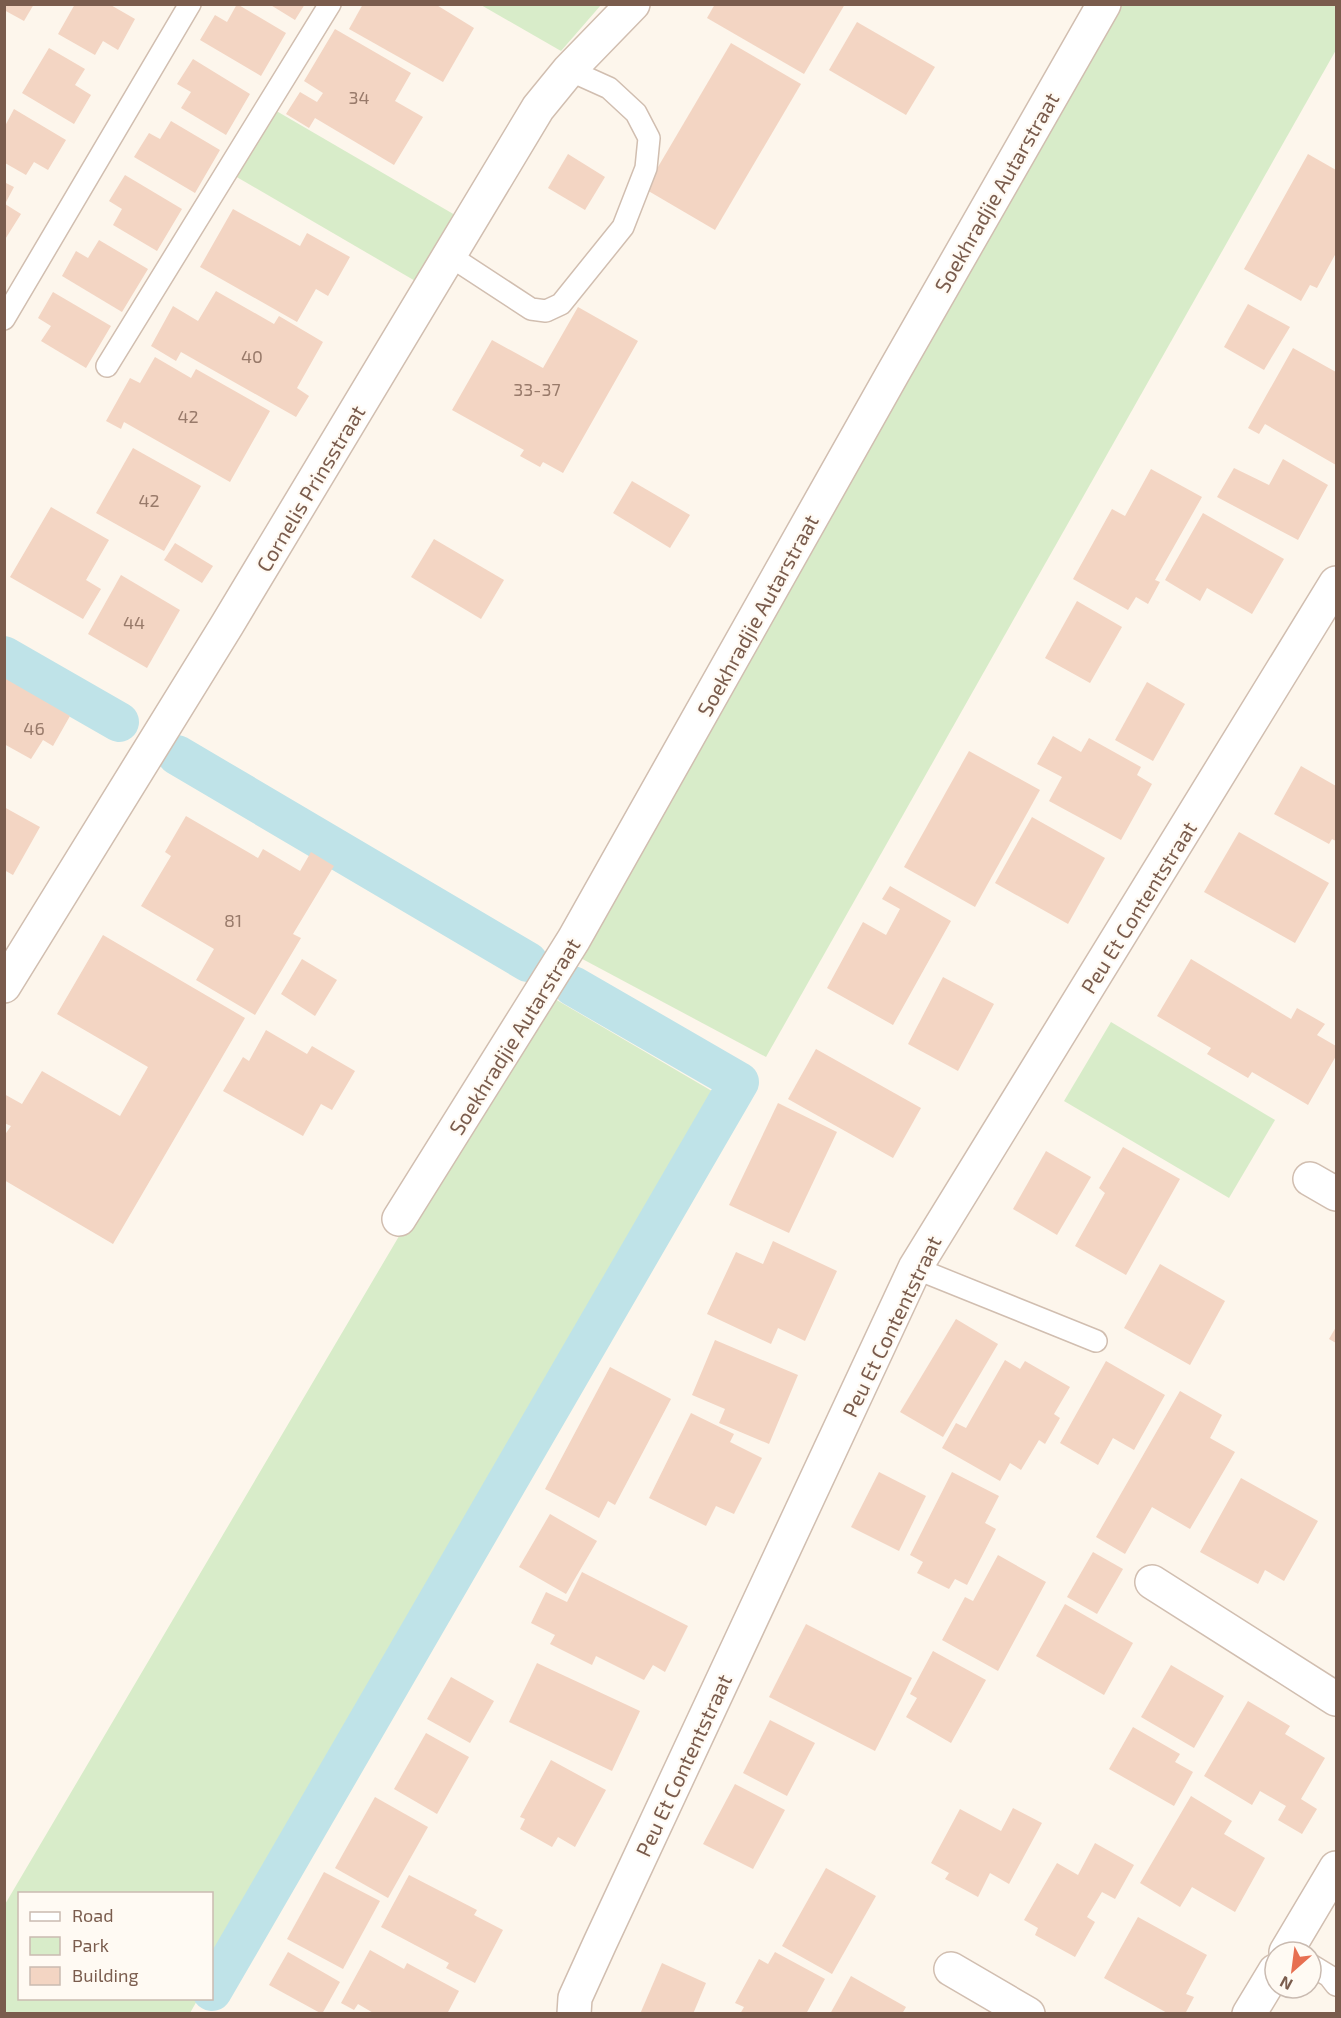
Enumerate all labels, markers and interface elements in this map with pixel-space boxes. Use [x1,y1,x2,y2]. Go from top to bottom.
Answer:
house number: 34 [348,86,370,108]
street label: Soekhradjie Autarstraat [928,87,1064,297]
house number: 40 [241,345,263,367]
house number: 33-37 [513,378,561,400]
street label: Cornelis Prinsstraat [250,400,370,576]
house number: 42 [177,405,199,427]
house number: 42 [138,489,160,511]
street label: Soekhradjie Autarstraat [691,510,824,721]
house number: 44 [123,611,145,633]
house number: 46 [23,717,45,739]
street label: Peu Et Contentstraat [1075,816,1201,998]
house number: 81 [224,909,242,931]
street label: Soekhradjie Autarstraat [443,933,586,1139]
street label: Peu Et Contentstraat [836,1231,946,1421]
street label: Peu Et Contentstraat [630,1670,736,1860]
legend [18,1892,213,2000]
text: Road [72,1904,113,1926]
text: Park [72,1934,109,1956]
north arrow [1263,1940,1323,2000]
text: Building [72,1964,139,1986]
text: N [1276,1973,1295,1995]

